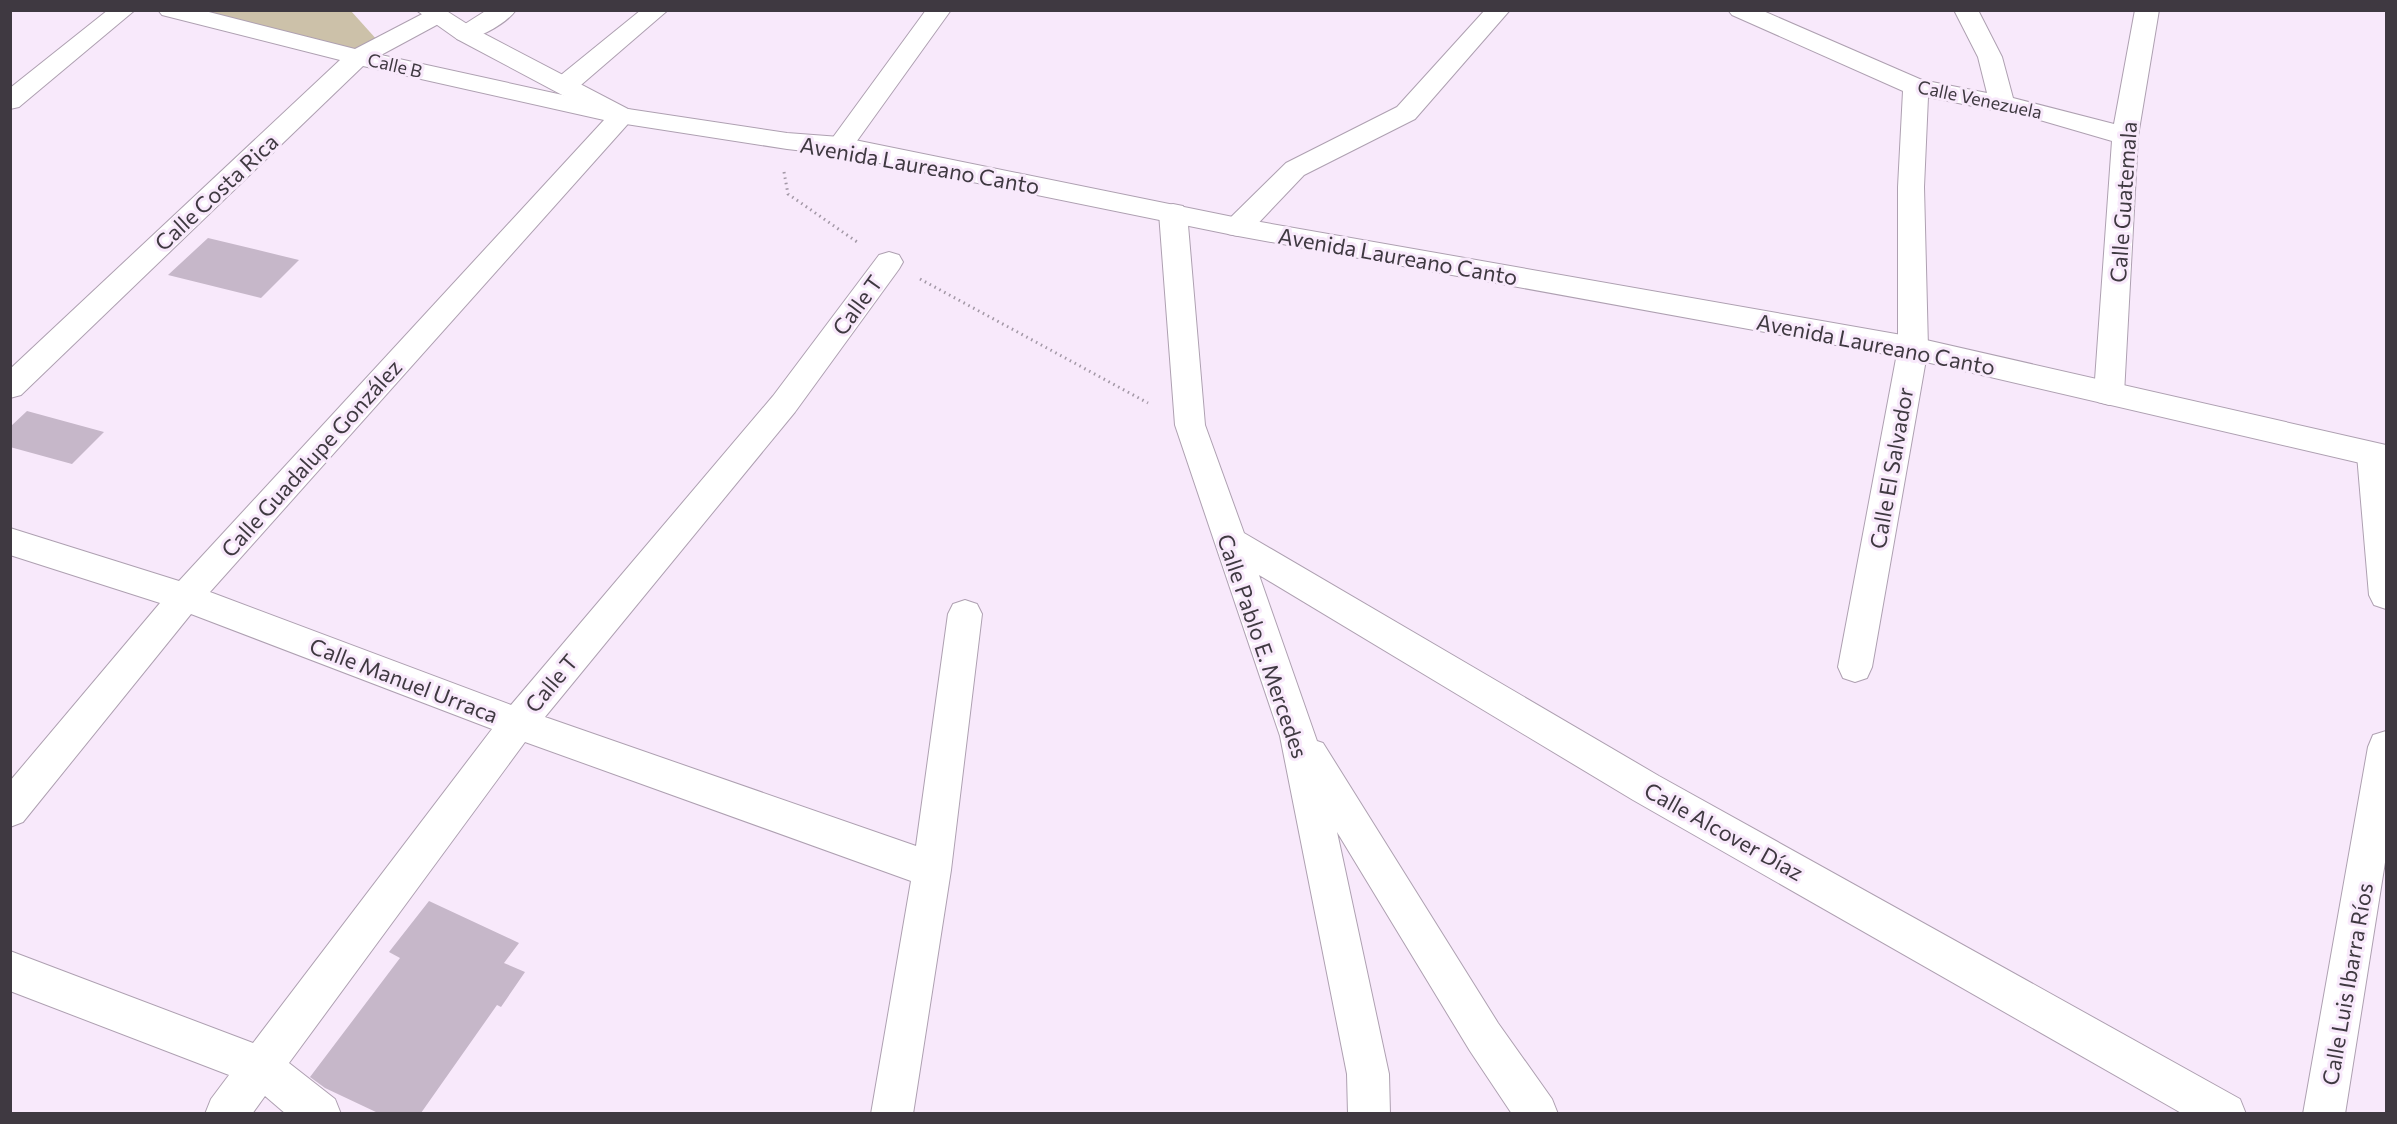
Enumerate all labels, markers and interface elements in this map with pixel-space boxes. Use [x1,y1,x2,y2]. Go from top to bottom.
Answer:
street label: Calle B [366,48,424,82]
street label: Calle Venezuela [1916,75,2044,123]
street label: Calle Guatemala [2104,120,2142,284]
street label: Calle Costa Rica [149,128,283,256]
street label: Avenida Laureano Canto [798,131,1042,199]
street label: Avenida Laureano Canto [1276,222,1520,290]
street label: Calle T [826,270,888,340]
street label: Avenida Laureano Canto [1754,308,1998,380]
street label: Calle Guadalupe González [215,354,407,562]
street label: Calle El Salvador [1863,385,1919,551]
street label: Calle Pablo E. Mercedes [1212,530,1314,762]
street label: Calle Manuel Urraca [306,632,502,728]
street label: Calle T [519,648,583,718]
street label: Calle Alcover Díaz [1640,776,1808,886]
street label: Calle Luis Ibarra Ríos [2316,881,2378,1087]

